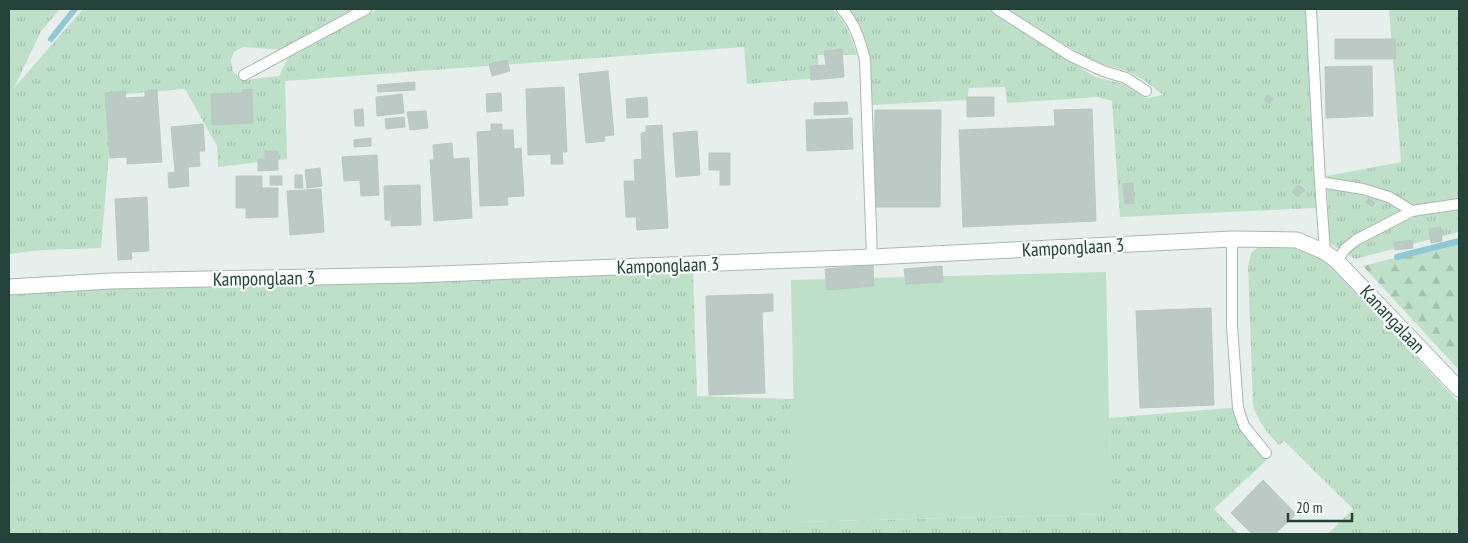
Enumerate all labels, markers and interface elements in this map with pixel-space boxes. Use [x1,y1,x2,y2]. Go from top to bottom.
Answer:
street label: Kamponglaan 3 [1021,232,1125,262]
street label: Kamponglaan 3 [616,251,720,279]
street label: Kamponglaan 3 [213,265,315,291]
street label: Kanangalaan [1355,280,1431,358]
scale bar [1288,490,1352,522]
text: 20 m [1296,498,1322,517]

